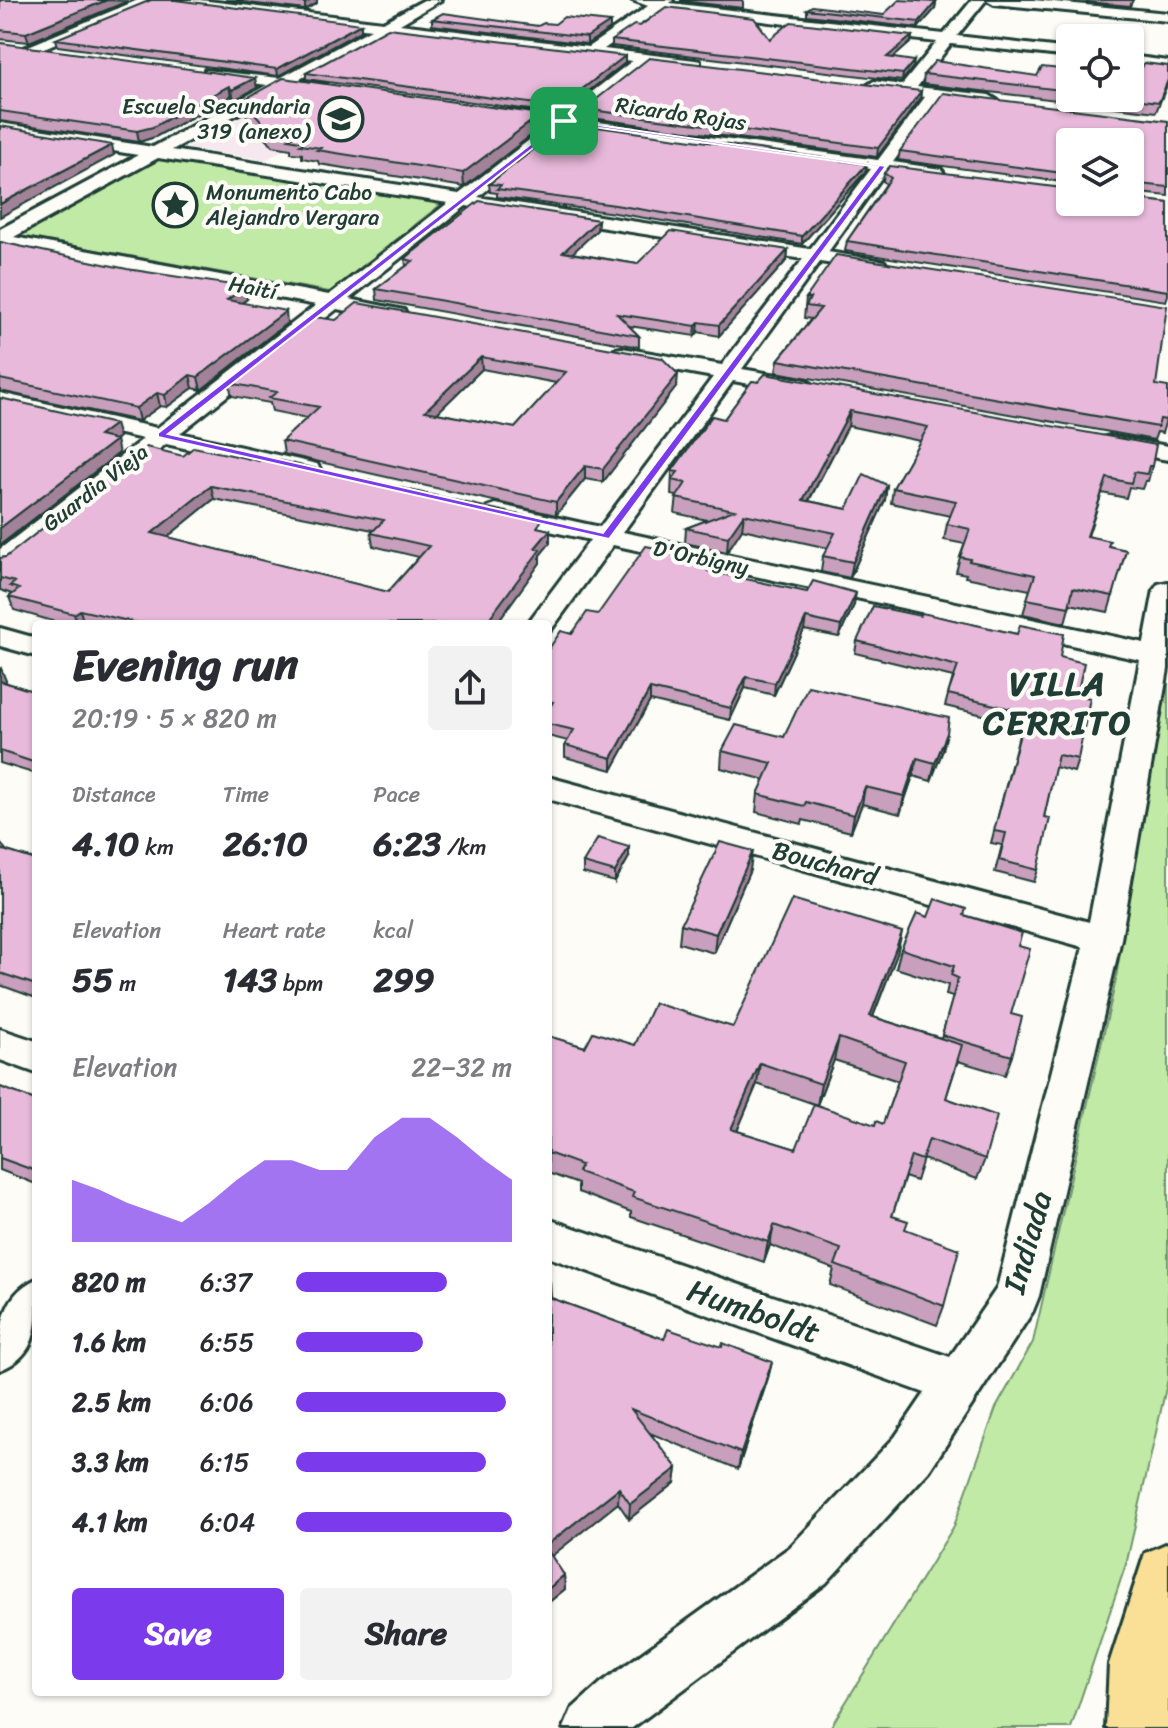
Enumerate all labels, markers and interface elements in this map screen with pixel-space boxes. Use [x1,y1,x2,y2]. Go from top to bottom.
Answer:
map controls [1056,24,1144,216]
button: locate [1056,24,1144,112]
street label: Ricardo Rojas [613,85,750,142]
place label: Escuela Secundaria 319 (anexo) [122,87,311,151]
pin [530,87,598,155]
school or university icon: Escuela Secundaria 319 (anexo) [317,95,365,143]
icon: arrive [542,99,586,143]
button: layers [1056,128,1144,216]
place label: Monumento Cabo Alejandro Vergara [205,173,379,237]
place icon: Monumento Cabo Alejandro Vergara [151,181,199,229]
street label: Haití [225,264,283,312]
street label: Guardia Vieja [33,433,157,542]
street label: D'Orbigny [649,528,753,587]
text: Evening run [72,626,298,704]
button: share [428,646,512,730]
district label: VILLA CERRITO [982,654,1133,753]
text: 20:19 · 5 × 820 m [72,695,277,741]
text: Distance [72,775,156,814]
text: Time [223,775,269,814]
text: Pace [373,775,420,814]
text: 4.10 [72,814,140,874]
text: 26:10 [223,814,308,874]
text: 6:23 [373,814,441,874]
street label: Bouchard [767,827,885,900]
text: km [140,828,174,867]
text: /km [441,828,486,867]
text: Elevation [72,911,161,950]
text: Heart rate [223,911,326,950]
text: kcal [373,911,413,950]
text: 55 [72,950,114,1010]
text: 143 [223,950,277,1010]
text: 299 [373,950,435,1010]
text: m [114,964,136,1003]
text: bpm [277,964,323,1003]
text: Elevation [72,1044,177,1090]
text: 22–32 m [411,1044,512,1090]
street label: Indiada [985,1184,1069,1301]
text: 820 m [72,1259,146,1305]
text: 6:37 [200,1259,252,1305]
street label: Humboldt [679,1262,828,1361]
text: 1.6 km [72,1319,146,1365]
text: 6:55 [200,1319,254,1365]
text: 2.5 km [72,1379,151,1425]
text: 6:06 [200,1379,254,1425]
text: 3.3 km [72,1439,149,1485]
text: 6:15 [200,1439,250,1485]
text: 4.1 km [72,1499,148,1545]
text: 6:04 [200,1499,255,1545]
button: Save [72,1588,284,1680]
button: Share [300,1588,512,1680]

